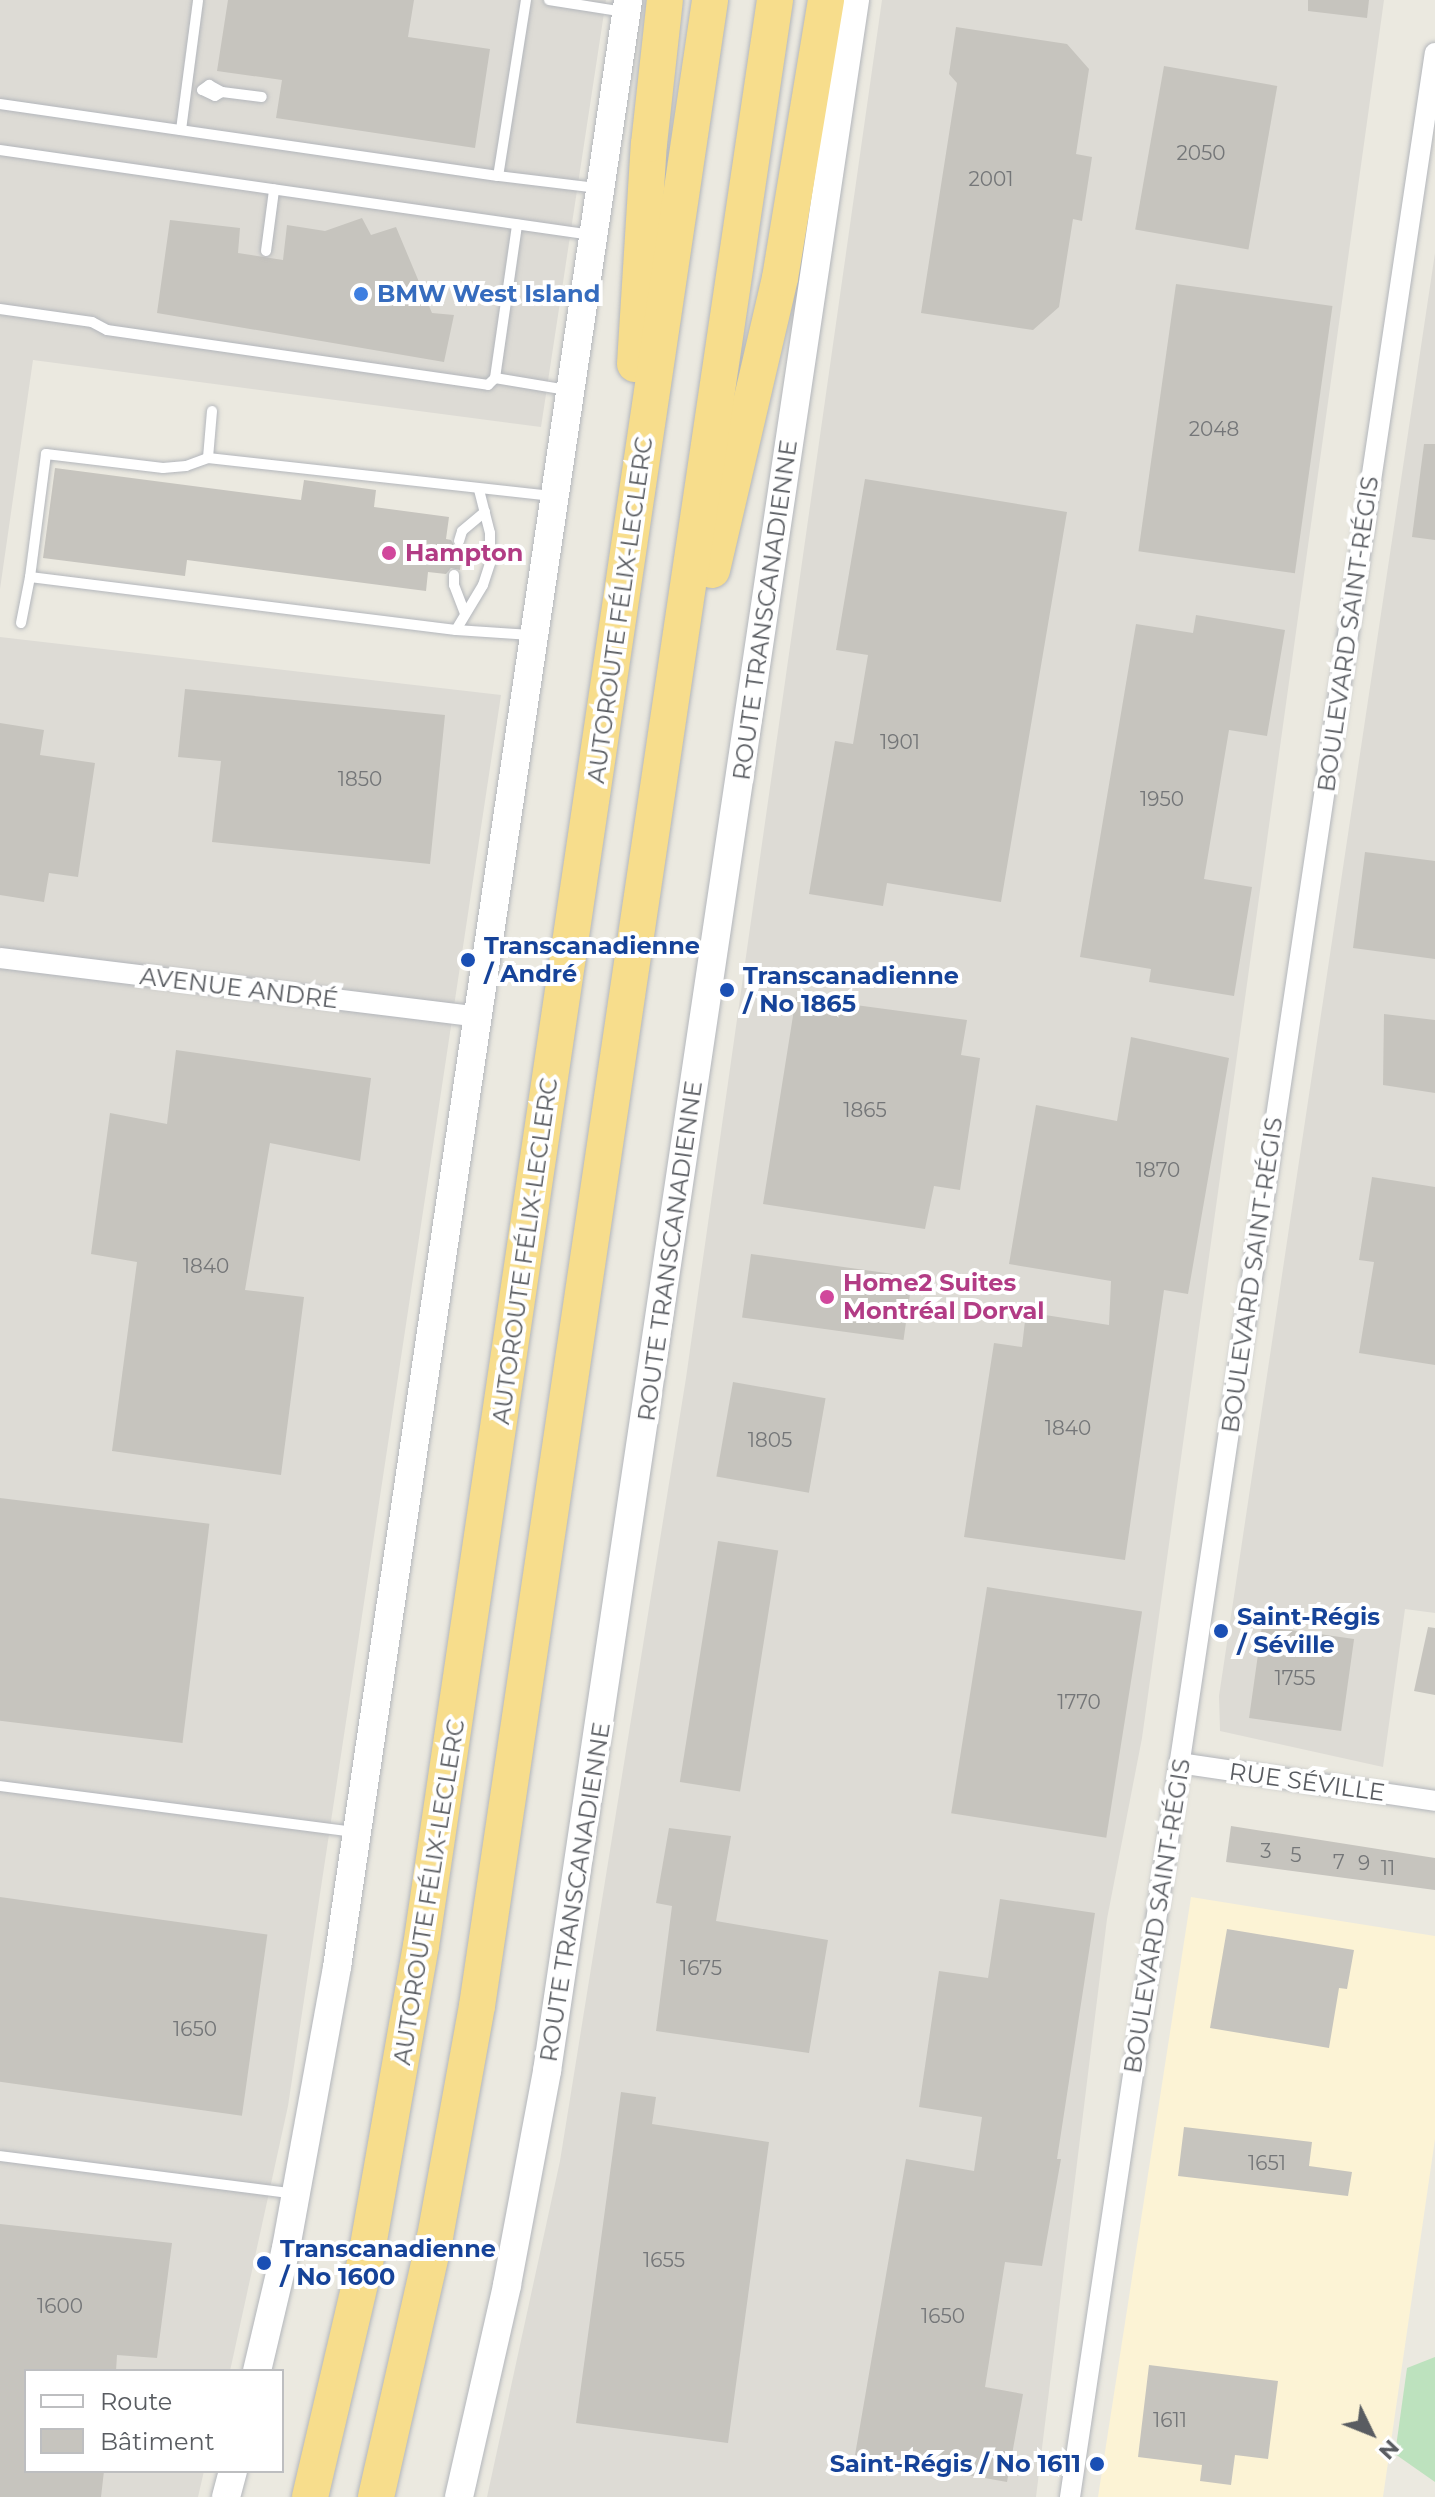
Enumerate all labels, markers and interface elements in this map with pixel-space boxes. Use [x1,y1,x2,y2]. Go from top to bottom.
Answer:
house number: 2050 [1176,141,1226,165]
house number: 2001 [968,167,1014,191]
place label: BMW West Island [377,280,600,308]
marker: BMW West Island [352,285,370,303]
house number: 2048 [1189,417,1239,441]
street label: AUTOROUTE FÉLIX-LECLERC [581,435,659,785]
street label: ROUTE TRANSCANADIENNE [727,438,803,782]
street label: BOULEVARD SAINT-RÉGIS [1312,474,1384,794]
place label: Hampton [405,539,523,567]
marker: Hampton [380,544,398,562]
house number: 1901 [880,730,920,754]
house number: 1850 [338,767,382,791]
house number: 1950 [1140,787,1184,811]
place label: Transcanadienne / André [484,932,700,988]
marker: Transcanadienne / André [459,951,477,969]
street label: AVENUE ANDRÉ [138,962,340,1014]
place label: Transcanadienne / No 1865 [743,962,959,1018]
marker: Transcanadienne / No 1865 [718,981,736,999]
street label: AUTOROUTE FÉLIX-LECLERC [486,1076,564,1426]
street label: ROUTE TRANSCANADIENNE [632,1079,708,1423]
house number: 1865 [843,1098,887,1122]
street label: BOULEVARD SAINT-RÉGIS [1216,1115,1288,1435]
house number: 1870 [1136,1158,1180,1182]
house number: 1840 [183,1254,229,1278]
place label: Home2 Suites Montréal Dorval [843,1269,1045,1325]
marker: Home2 Suites Montréal Dorval [818,1288,836,1306]
house number: 1840 [1045,1416,1091,1440]
house number: 1805 [748,1428,792,1452]
place label: Saint-Régis / Séville [1237,1603,1380,1659]
marker: Saint-Régis / Séville [1212,1622,1230,1640]
house number: 1755 [1274,1666,1316,1690]
house number: 1770 [1057,1690,1101,1714]
street label: AUTOROUTE FÉLIX-LECLERC [387,1717,471,2067]
street label: ROUTE TRANSCANADIENNE [534,1720,616,2064]
street label: BOULEVARD SAINT-RÉGIS [1118,1756,1196,2076]
street label: RUE SÉVILLE [1227,1757,1387,1807]
house number: 3 [1260,1839,1272,1863]
house number: 5 [1290,1843,1302,1867]
house number: 7 [1333,1850,1345,1874]
house number: 9 [1358,1851,1370,1875]
house number: 11 [1381,1856,1395,1880]
house number: 1675 [680,1956,722,1980]
house number: 1650 [173,2017,217,2041]
house number: 1651 [1248,2151,1286,2175]
place label: Transcanadienne / No 1600 [280,2235,496,2291]
house number: 1655 [643,2248,685,2272]
marker: Transcanadienne / No 1600 [255,2254,273,2272]
house number: 1600 [37,2294,83,2318]
house number: 1650 [921,2304,965,2328]
legend [24,2369,284,2473]
text: Route [100,2387,172,2416]
north arrow [1331,2393,1411,2473]
house number: 1611 [1153,2408,1187,2432]
text: Bâtiment [100,2427,214,2456]
text: N [1373,2434,1405,2465]
place label: Saint-Régis / No 1611 [830,2450,1081,2478]
marker: Saint-Régis / No 1611 [1088,2455,1106,2473]

